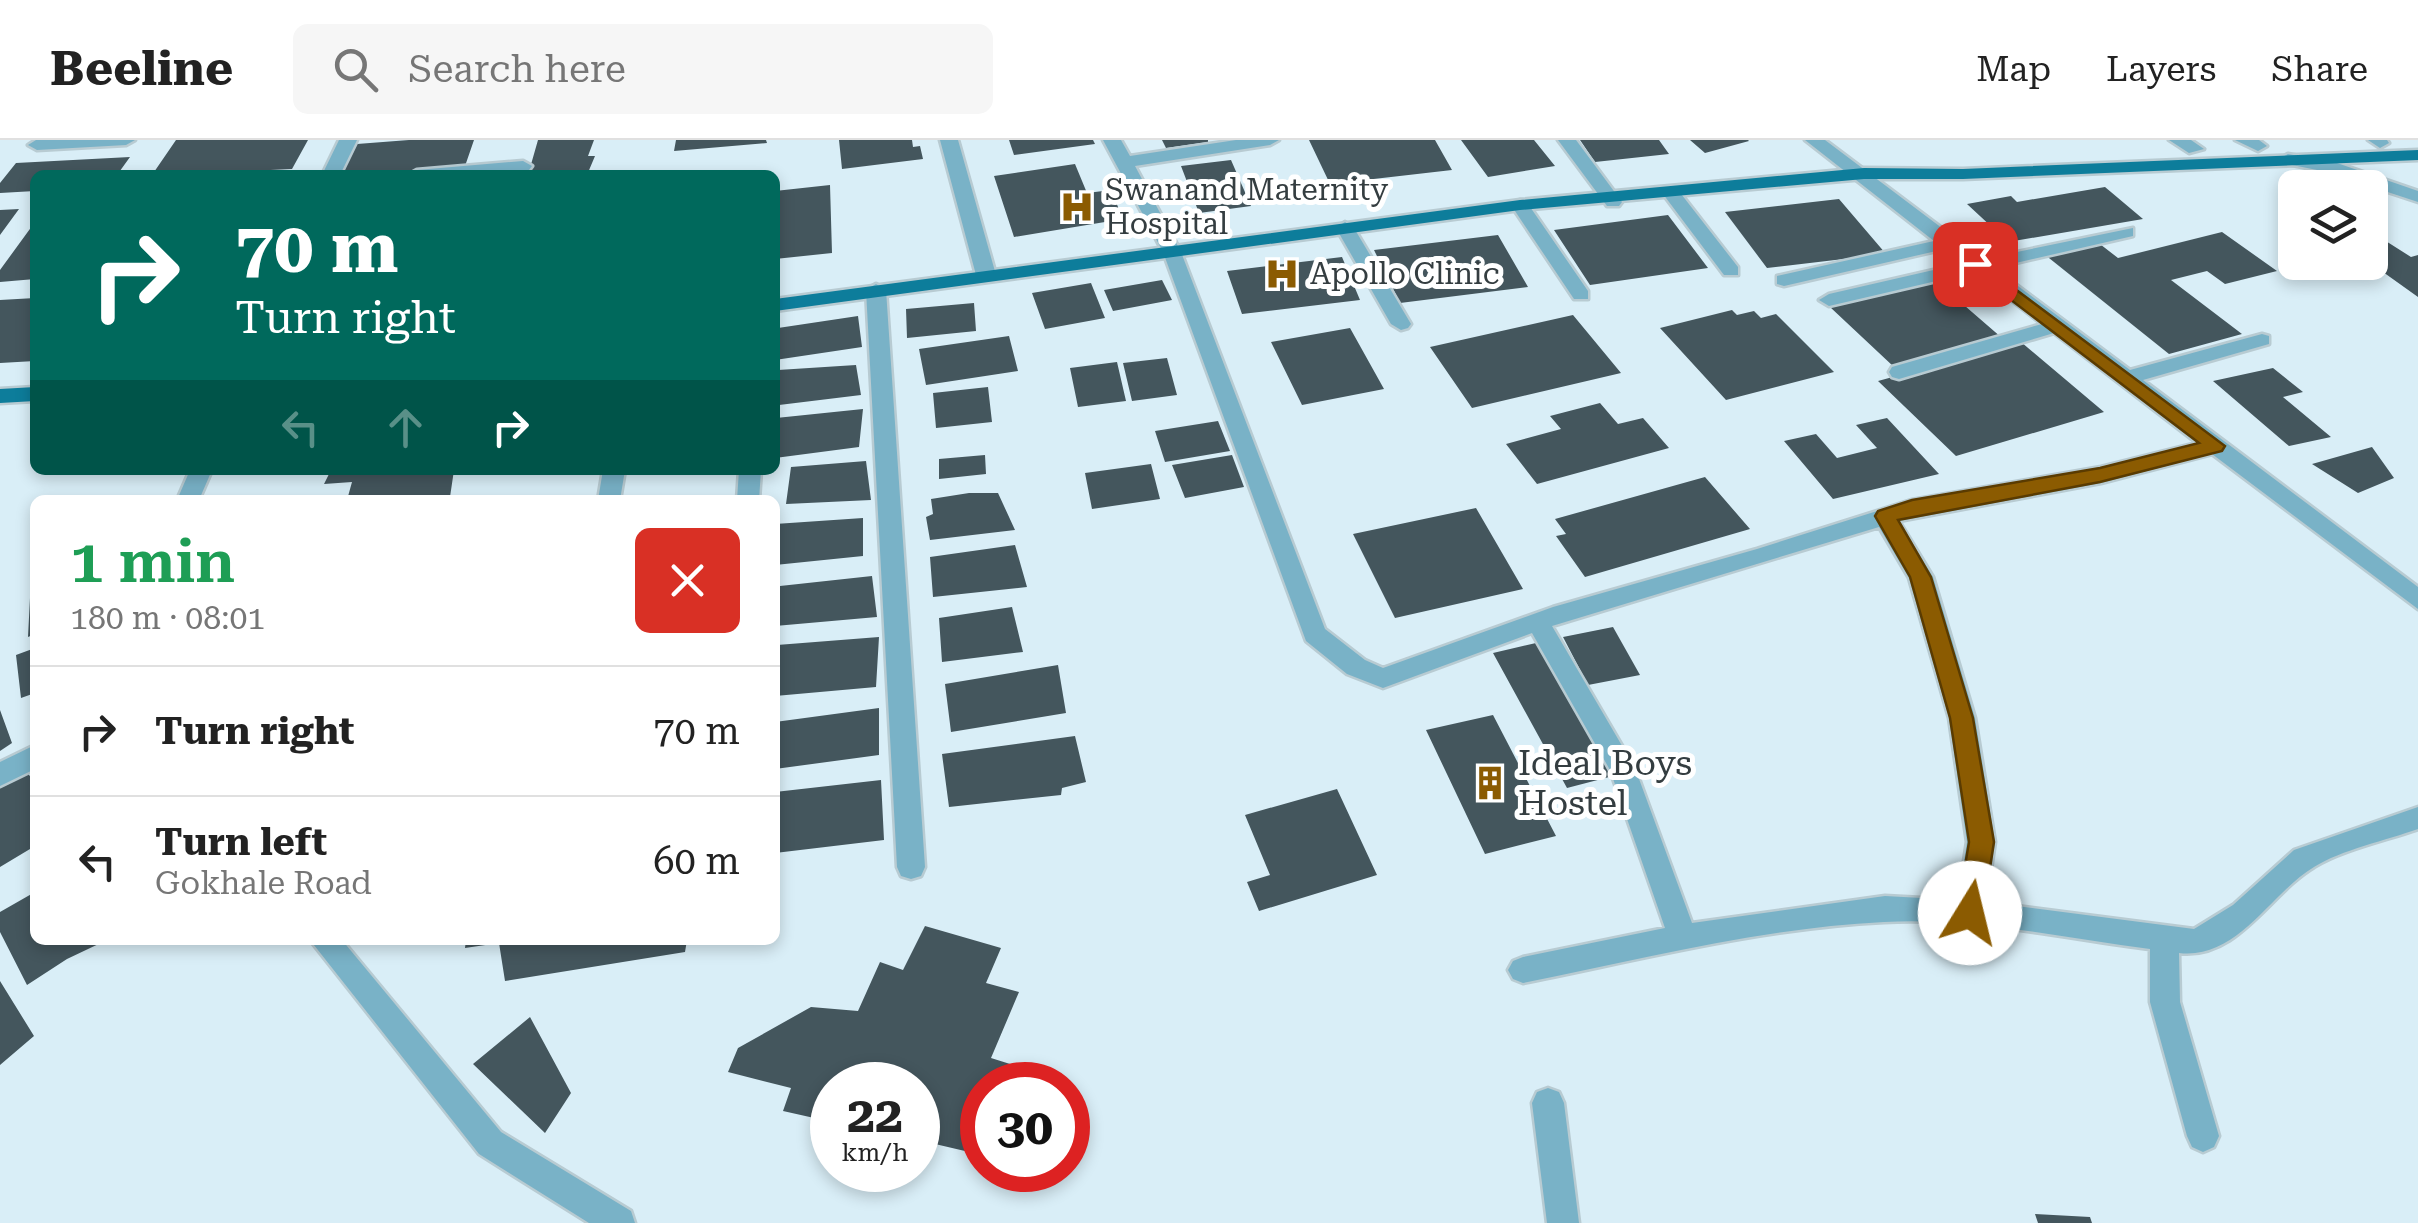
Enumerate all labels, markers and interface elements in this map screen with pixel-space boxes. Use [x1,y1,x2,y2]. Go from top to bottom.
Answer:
search box [293,24,993,114]
text: Beeline [50,41,233,97]
icon: search [328,42,383,97]
text: Search here [408,47,626,91]
text: Map [1976,49,2051,90]
text: Layers [2106,49,2216,90]
text: Share [2271,49,2368,90]
map controls [2278,170,2388,280]
button: layers [2278,170,2388,280]
place label: Swanand Maternity Hospital [1105,172,1388,241]
hospital icon: Swanand Maternity Hospital [1058,188,1096,226]
text: 70 m [235,207,399,289]
icon: right [70,210,200,340]
pin [1933,222,2018,307]
icon: arrive [1948,237,2003,292]
hospital icon: Apollo Clinic [1263,255,1301,293]
place label: Apollo Clinic [1310,256,1499,291]
text: Turn right [235,291,456,344]
icon: left [273,400,328,455]
icon: ahead [378,400,433,455]
icon: right [483,400,538,455]
text: 1 min [70,526,235,597]
button: close [635,528,740,633]
text: 180 m · 08:01 [70,599,265,637]
icon: right [70,704,125,759]
text: Turn right [155,709,354,753]
text: 70 m [653,709,740,753]
place label: Ideal Boys Hostel [1518,743,1692,824]
building icon: Ideal Boys Hostel [1471,764,1509,802]
text: Turn left [155,820,327,864]
icon: left [70,834,125,889]
text: 60 m [653,839,740,883]
position arrow [1918,861,2022,965]
text: Gokhale Road [155,864,372,902]
speed limit sign: 30 [960,1062,1090,1192]
text: 22 [847,1086,903,1144]
text: km/h [842,1138,908,1167]

